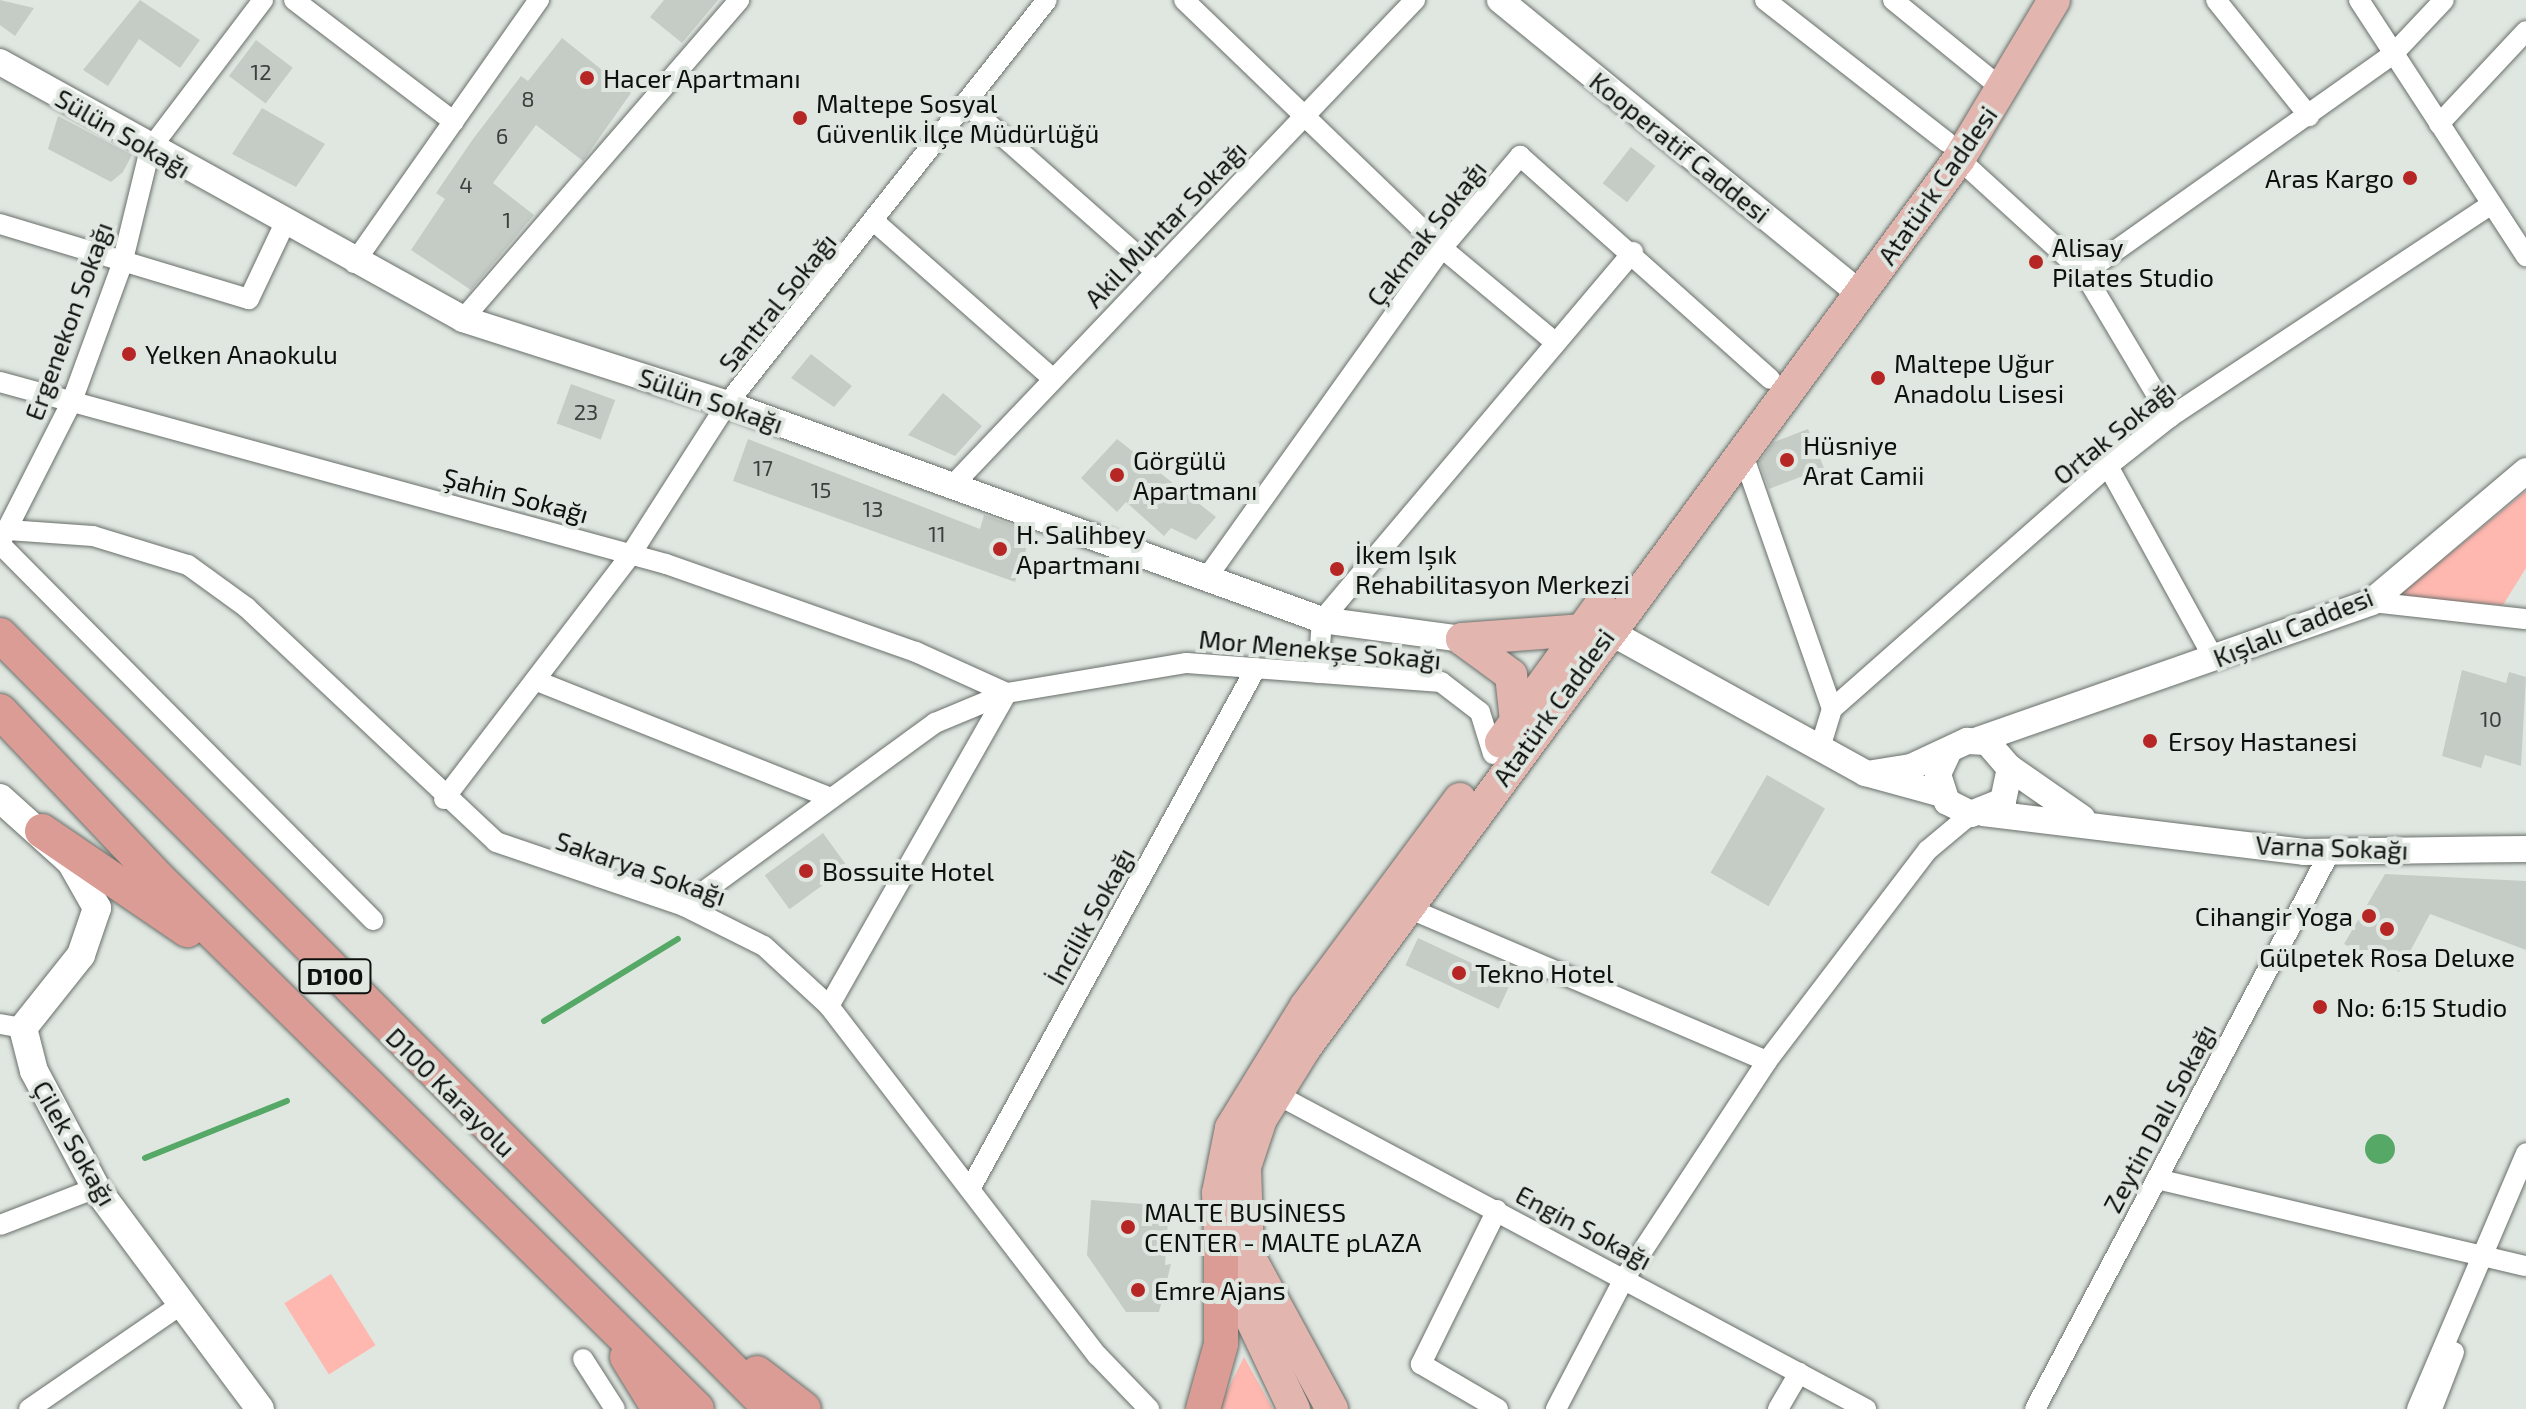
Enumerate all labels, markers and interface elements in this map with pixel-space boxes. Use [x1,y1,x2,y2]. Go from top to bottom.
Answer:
house number: 12 [250,59,272,85]
place label: Hacer Apartmanı [603,62,802,94]
street label: Kooperatif Caddesi [1584,65,1776,229]
marker: Hacer Apartmanı [578,69,596,87]
street label: Sülün Sokağı [50,82,196,184]
house number: 8 [521,86,535,112]
place label: Maltepe Sosyal Güvenlik İlçe Müdürlüğü [816,87,1099,148]
street label: Atatürk Caddesi [1871,100,2003,270]
marker: Maltepe Sosyal Güvenlik İlçe Müdürlüğü [791,109,809,127]
house number: 6 [496,123,508,149]
street label: Akil Muhtar Sokağı [1077,134,1253,314]
street label: Çakmak Sokağı [1359,154,1493,312]
place label: Aras Kargo [2265,162,2394,194]
marker: Aras Kargo [2401,169,2419,187]
house number: 4 [459,172,473,198]
house number: 1 [503,207,511,233]
street label: Ergenekon Sokağı [18,218,118,424]
street label: Santral Sokağı [711,226,843,378]
place label: Alisay Pilates Studio [2052,231,2214,292]
marker: Alisay Pilates Studio [2027,253,2045,271]
place label: Yelken Anaokulu [145,338,338,370]
marker: Yelken Anaokulu [120,345,138,363]
place label: Maltepe Uğur Anadolu Lisesi [1894,347,2064,408]
street label: Sülün Sokağı [635,361,787,439]
marker: Maltepe Uğur Anadolu Lisesi [1869,369,1887,387]
street label: Ortak Sokağı [2046,373,2182,491]
house number: 23 [574,399,598,425]
place label: Hüsniye Arat Camii [1803,429,1924,490]
place label: Görgülü Apartmanı [1133,444,1257,506]
marker: Hüsniye Arat Camii [1778,451,1796,469]
house number: 17 [753,455,773,481]
street label: Şahin Sokağı [440,461,592,529]
marker: Görgülü Apartmanı [1108,466,1126,484]
house number: 15 [811,477,831,503]
house number: 13 [863,496,883,522]
place label: H. Salihbey Apartmanı [1016,518,1146,580]
house number: 11 [928,521,946,547]
place label: İkem Işık Rehabilitasyon Merkezi [1355,538,1630,600]
marker: H. Salihbey Apartmanı [991,540,1009,558]
marker: İkem Işık Rehabilitasyon Merkezi [1326,558,1348,580]
street label: Kışlalı Caddesi [2209,581,2377,673]
street label: Atatürk Caddesi [1485,622,1621,792]
street label: Mor Menekşe Sokağı [1197,623,1443,675]
house number: 10 [2480,706,2502,732]
place label: Ersoy Hastanesi [2168,725,2358,757]
marker: Ersoy Hastanesi [2139,730,2161,752]
street label: Sakarya Sokağı [552,824,730,912]
street label: Varna Sokağı [2255,829,2409,865]
street label: İncilik Sokağı [1039,842,1141,990]
place label: Bossuite Hotel [822,855,994,887]
marker: Bossuite Hotel [797,862,815,880]
place label: Cihangir Yoga [2194,900,2353,932]
marker: Cihangir Yoga [2360,907,2378,925]
marker: Gülpetek Rosa Deluxe [2378,920,2396,938]
place label: Gülpetek Rosa Deluxe [2259,941,2515,973]
road number: D100 [297,956,373,996]
place label: Tekno Hotel [1475,957,1614,989]
marker: Tekno Hotel [1450,964,1468,982]
place label: No: 6:15 Studio [2336,991,2507,1023]
marker: No: 6:15 Studio [2311,998,2329,1016]
street label: Zeytin Dalı Sokağı [2096,1018,2222,1218]
street label: D100 Karayolu [380,1021,522,1163]
street label: Çilek Sokağı [27,1075,123,1211]
street label: Engin Sokağı [1511,1178,1657,1276]
place label: MALTE BUSİNESS CENTER - MALTE pLAZA [1144,1196,1421,1258]
marker: MALTE BUSİNESS CENTER - MALTE pLAZA [1119,1218,1137,1236]
place label: Emre Ajans [1154,1274,1286,1306]
marker: Emre Ajans [1129,1281,1147,1299]

